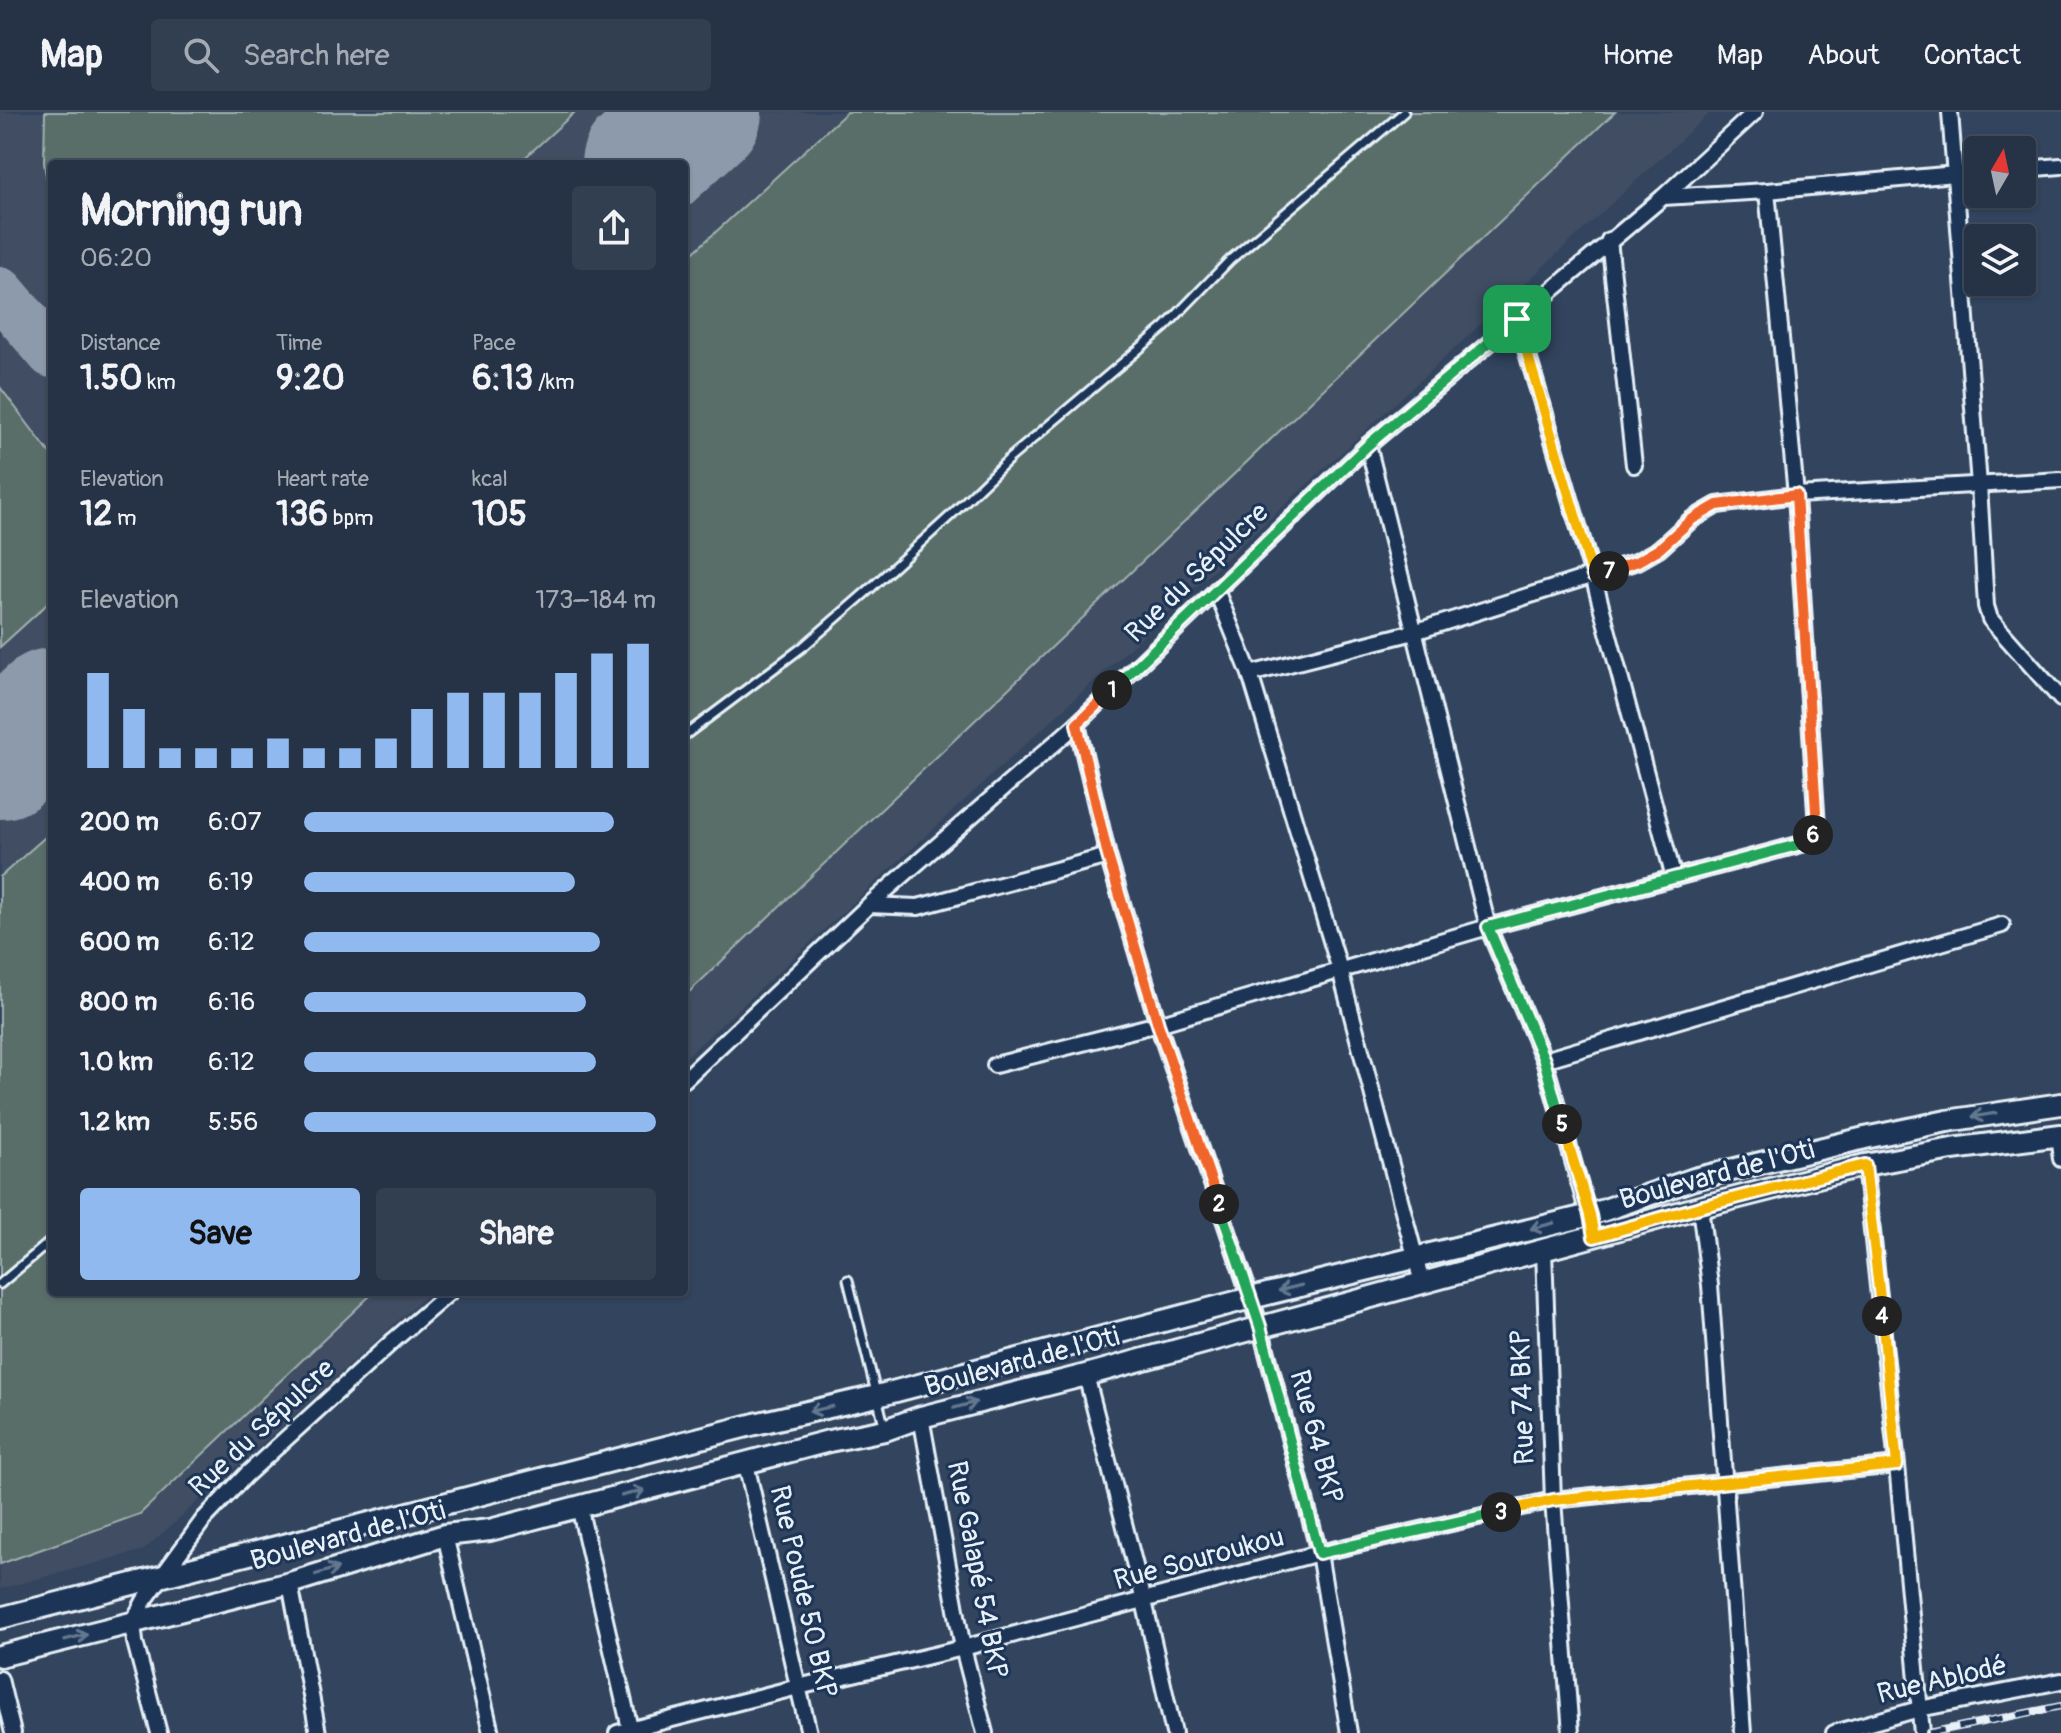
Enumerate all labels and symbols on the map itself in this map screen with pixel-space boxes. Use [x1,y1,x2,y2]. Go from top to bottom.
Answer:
north arrow [1964,136,2036,208]
pin [1483,285,1551,353]
street label: Rue du Sépulcre [1118,495,1276,650]
pin: 7 [1589,551,1629,591]
pin: 1 [1092,670,1132,710]
pin: 6 [1793,815,1833,855]
pin: 5 [1542,1104,1582,1144]
one-way arrow [1972,1109,1997,1124]
street label: Boulevard de l'Oti [1616,1132,1818,1218]
pin: 2 [1199,1184,1239,1224]
one-way arrow [1530,1220,1556,1235]
one-way arrow [1277,1282,1303,1297]
pin: 4 [1862,1296,1902,1336]
street label: Boulevard de l'Oti [921,1319,1123,1405]
street label: Rue 74 BKP [1503,1329,1543,1465]
street label: Rue du Sépulcre [182,1351,342,1504]
street label: Rue 64 BKP [1281,1366,1351,1508]
one-way arrow [952,1397,978,1412]
one-way arrow [809,1402,834,1417]
street label: Rue Galapé 54 BKP [939,1458,1015,1682]
street label: Rue Poude 50 BKP [762,1482,844,1702]
one-way arrow [619,1484,645,1499]
pin: 3 [1481,1492,1521,1532]
street label: Boulevard de l'Oti [247,1493,449,1579]
street label: Rue Souroukou [1110,1519,1288,1599]
one-way arrow [314,1563,340,1578]
one-way arrow [62,1629,88,1644]
street label: Rue Ablodé [1874,1648,2010,1712]

